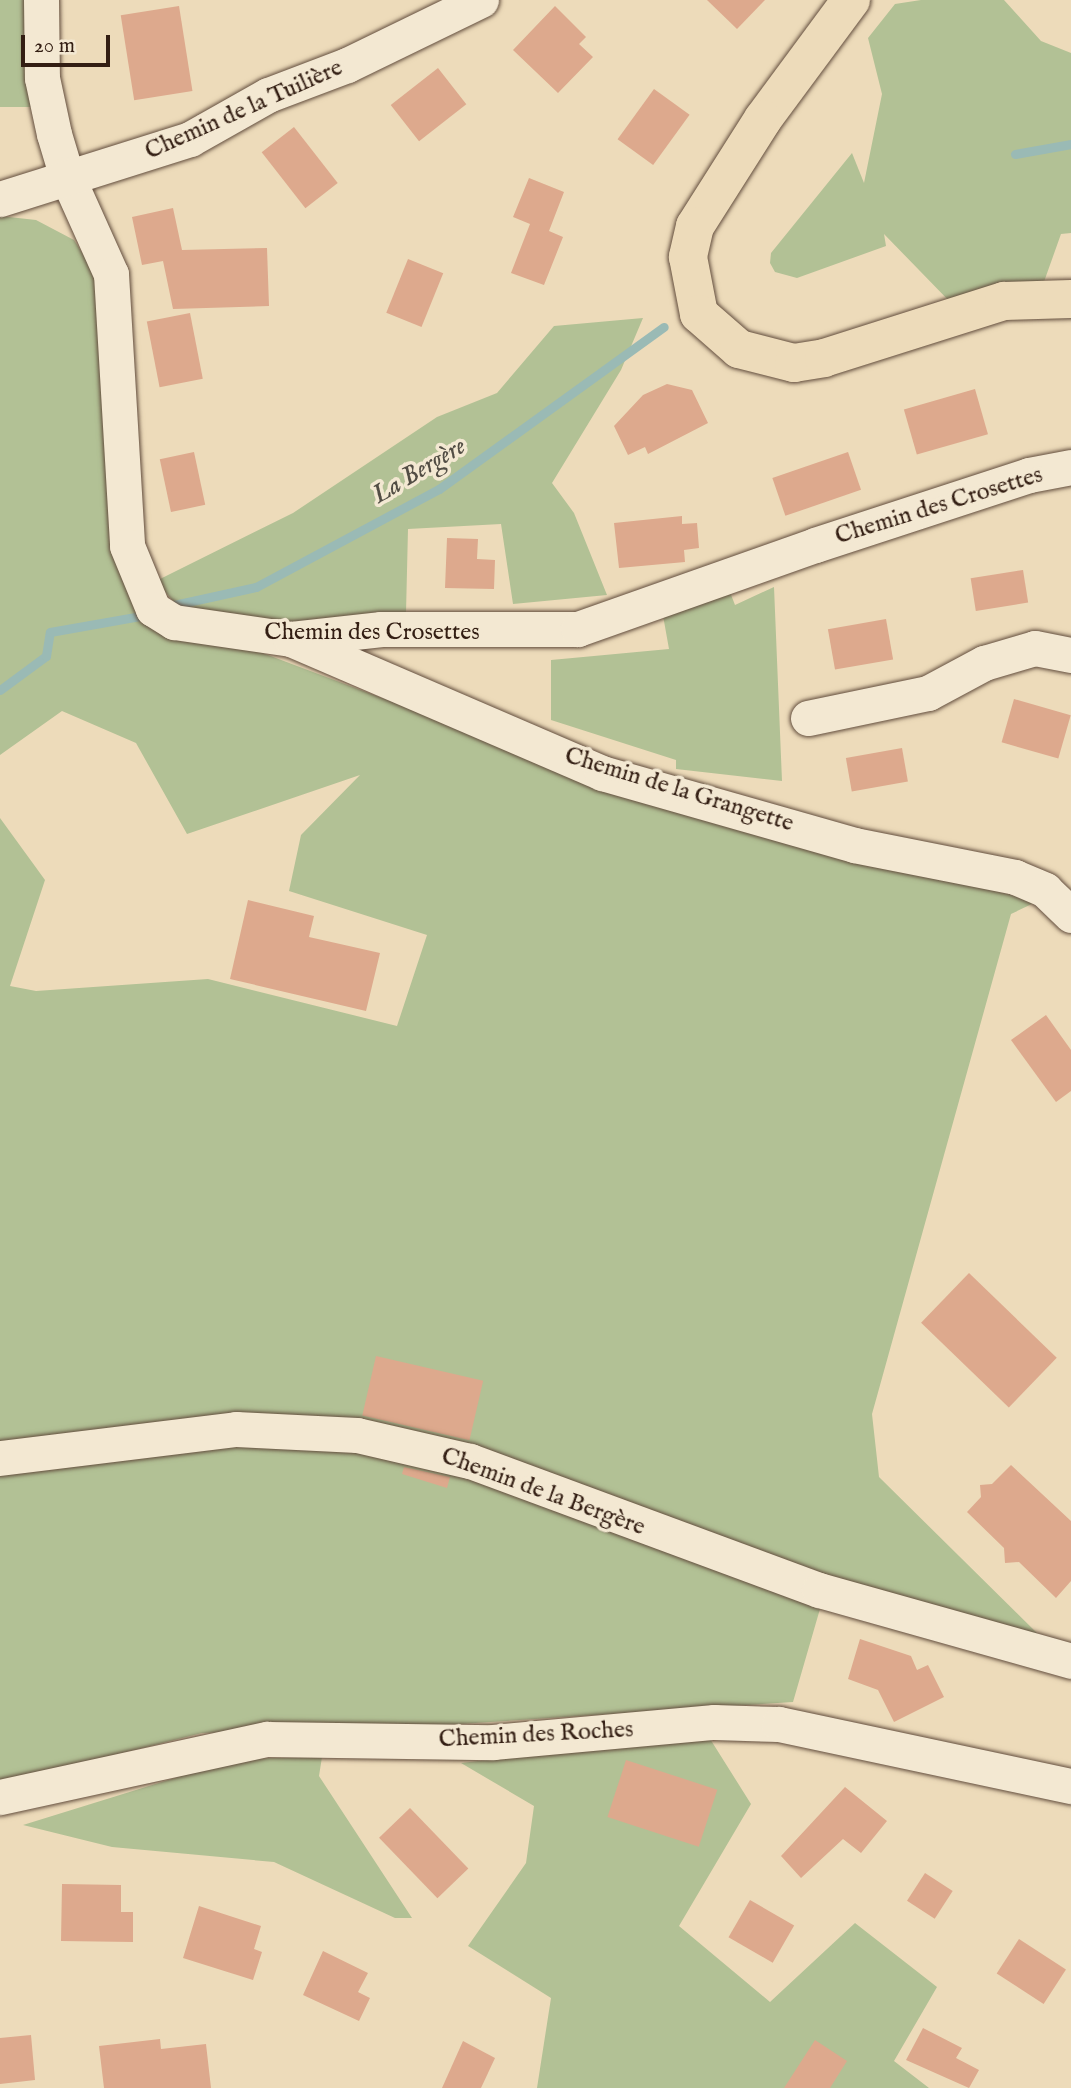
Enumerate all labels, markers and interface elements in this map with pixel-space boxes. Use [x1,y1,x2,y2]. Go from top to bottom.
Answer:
scale bar [24,21,114,65]
text: 20 m [34,33,75,60]
street label: Chemin de la Tuilière [141,54,347,166]
water label: La Bergère [367,431,471,511]
street label: Chemin des Crosettes [832,461,1046,551]
street label: Chemin des Crosettes [264,619,480,647]
street label: Chemin de la Grangette [561,741,797,839]
street label: Chemin de la Bergère [437,1442,649,1542]
street label: Chemin des Roches [438,1716,634,1754]

